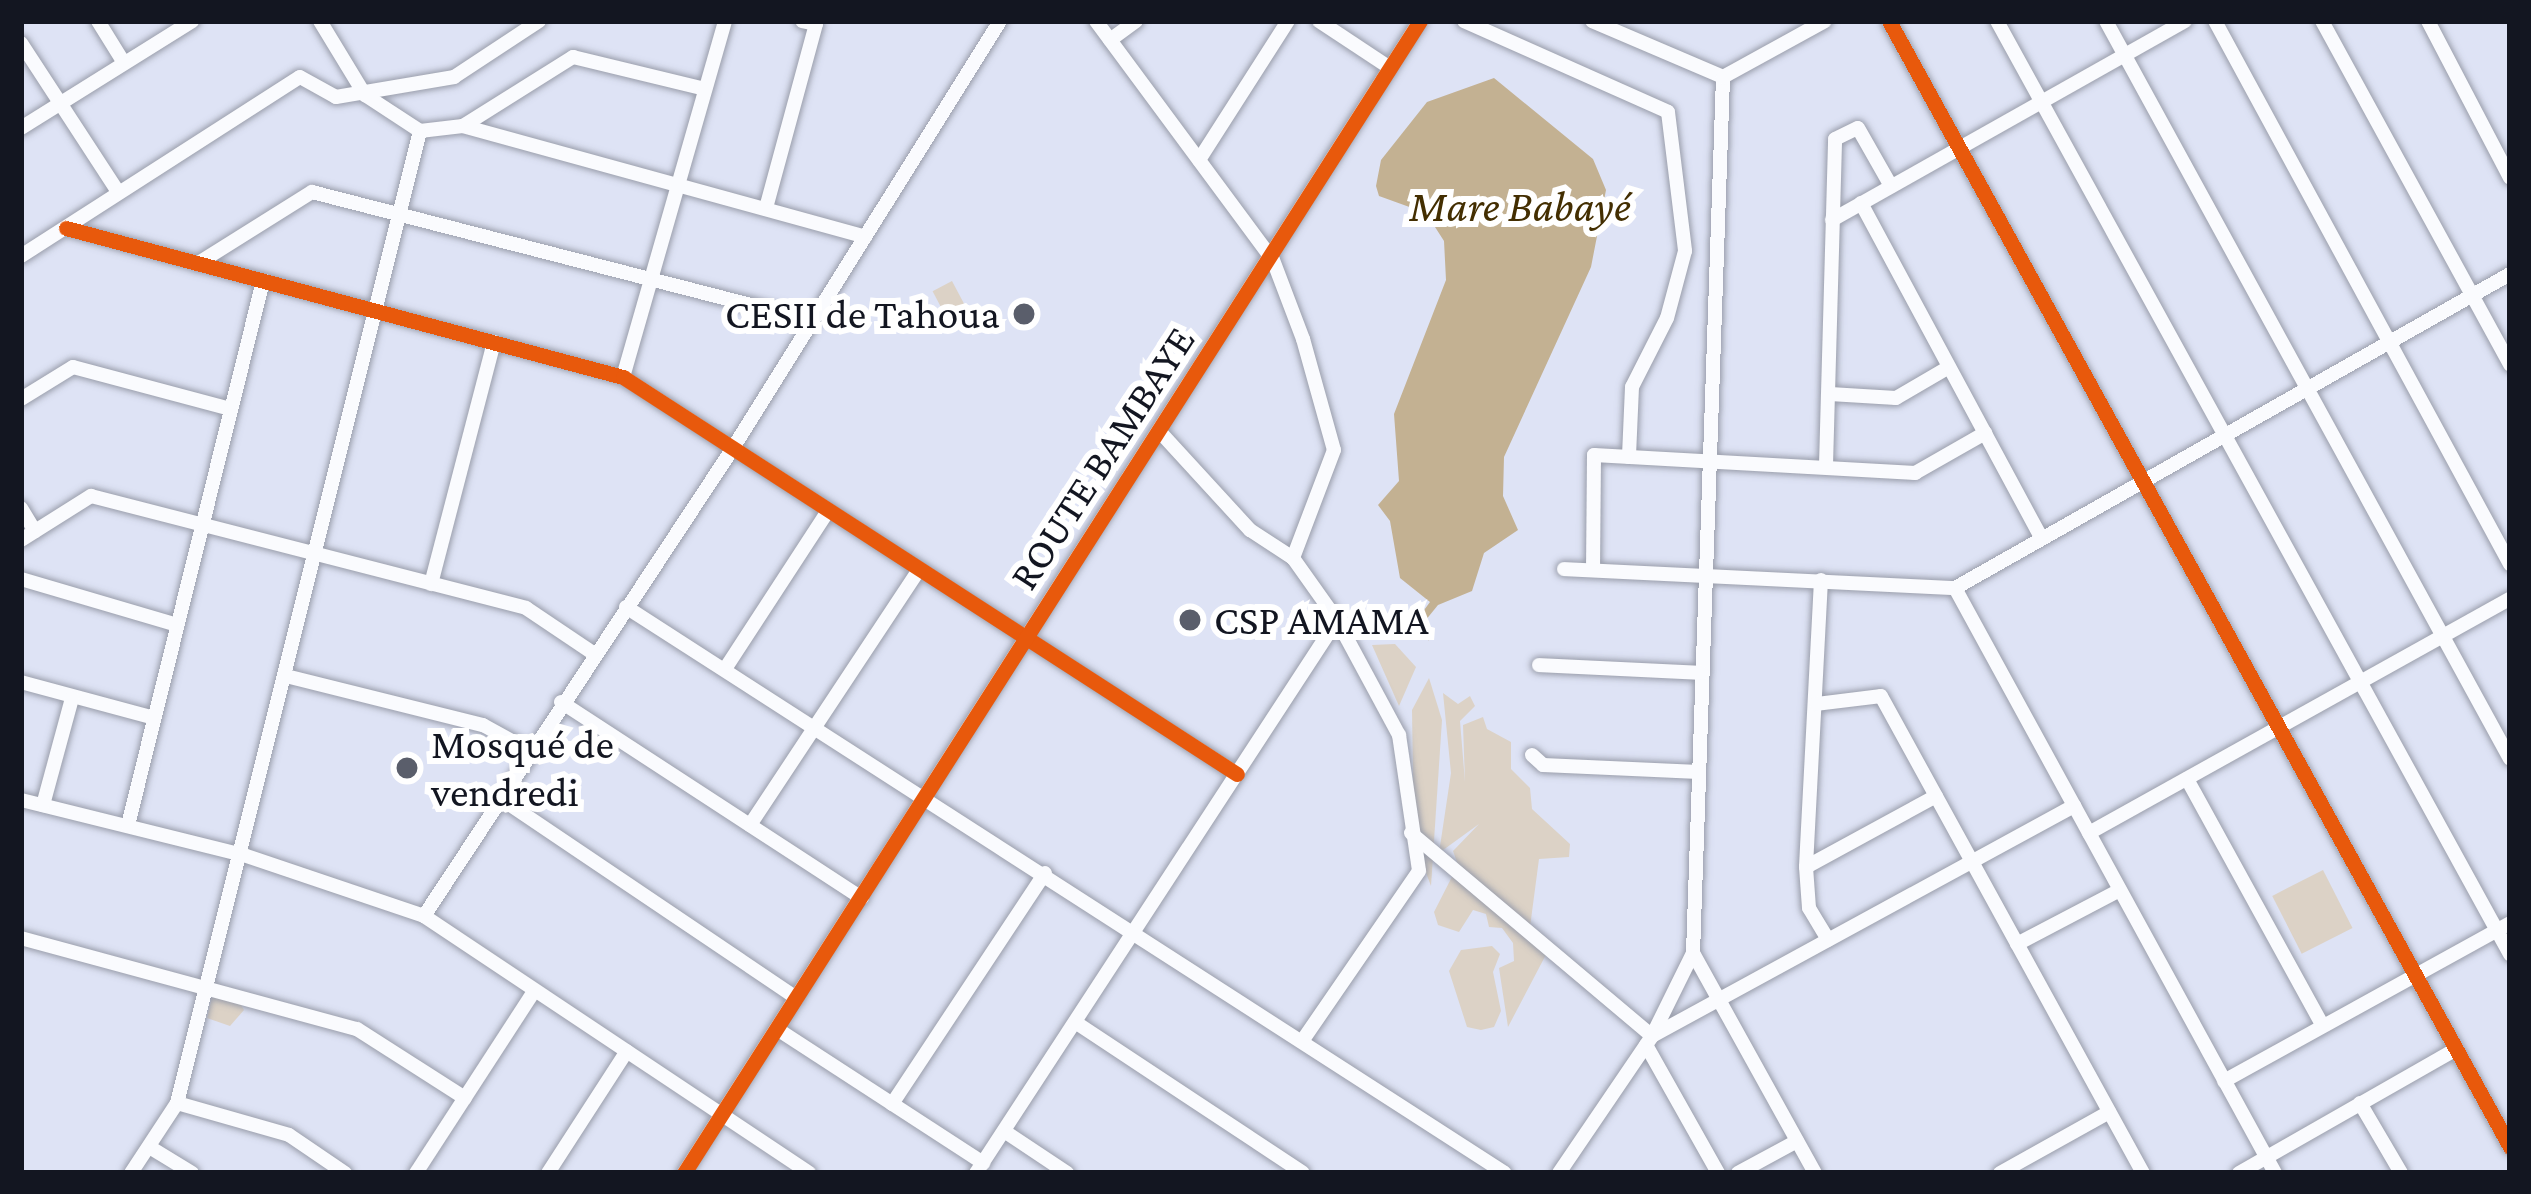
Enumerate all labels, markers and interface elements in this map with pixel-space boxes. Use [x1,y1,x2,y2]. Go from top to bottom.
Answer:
water label: Mare Babayé [1409,180,1631,234]
place label: CESII de Tahoua [725,289,1000,339]
marker: CESII de Tahoua [1011,301,1037,327]
street label: ROUTE BAMBAYE [998,317,1206,599]
place label: CSP AMAMA [1214,595,1429,645]
marker: CSP AMAMA [1177,607,1203,633]
place label: Mosqué de vendredi [431,719,614,818]
marker: Mosqué de vendredi [394,755,420,781]

